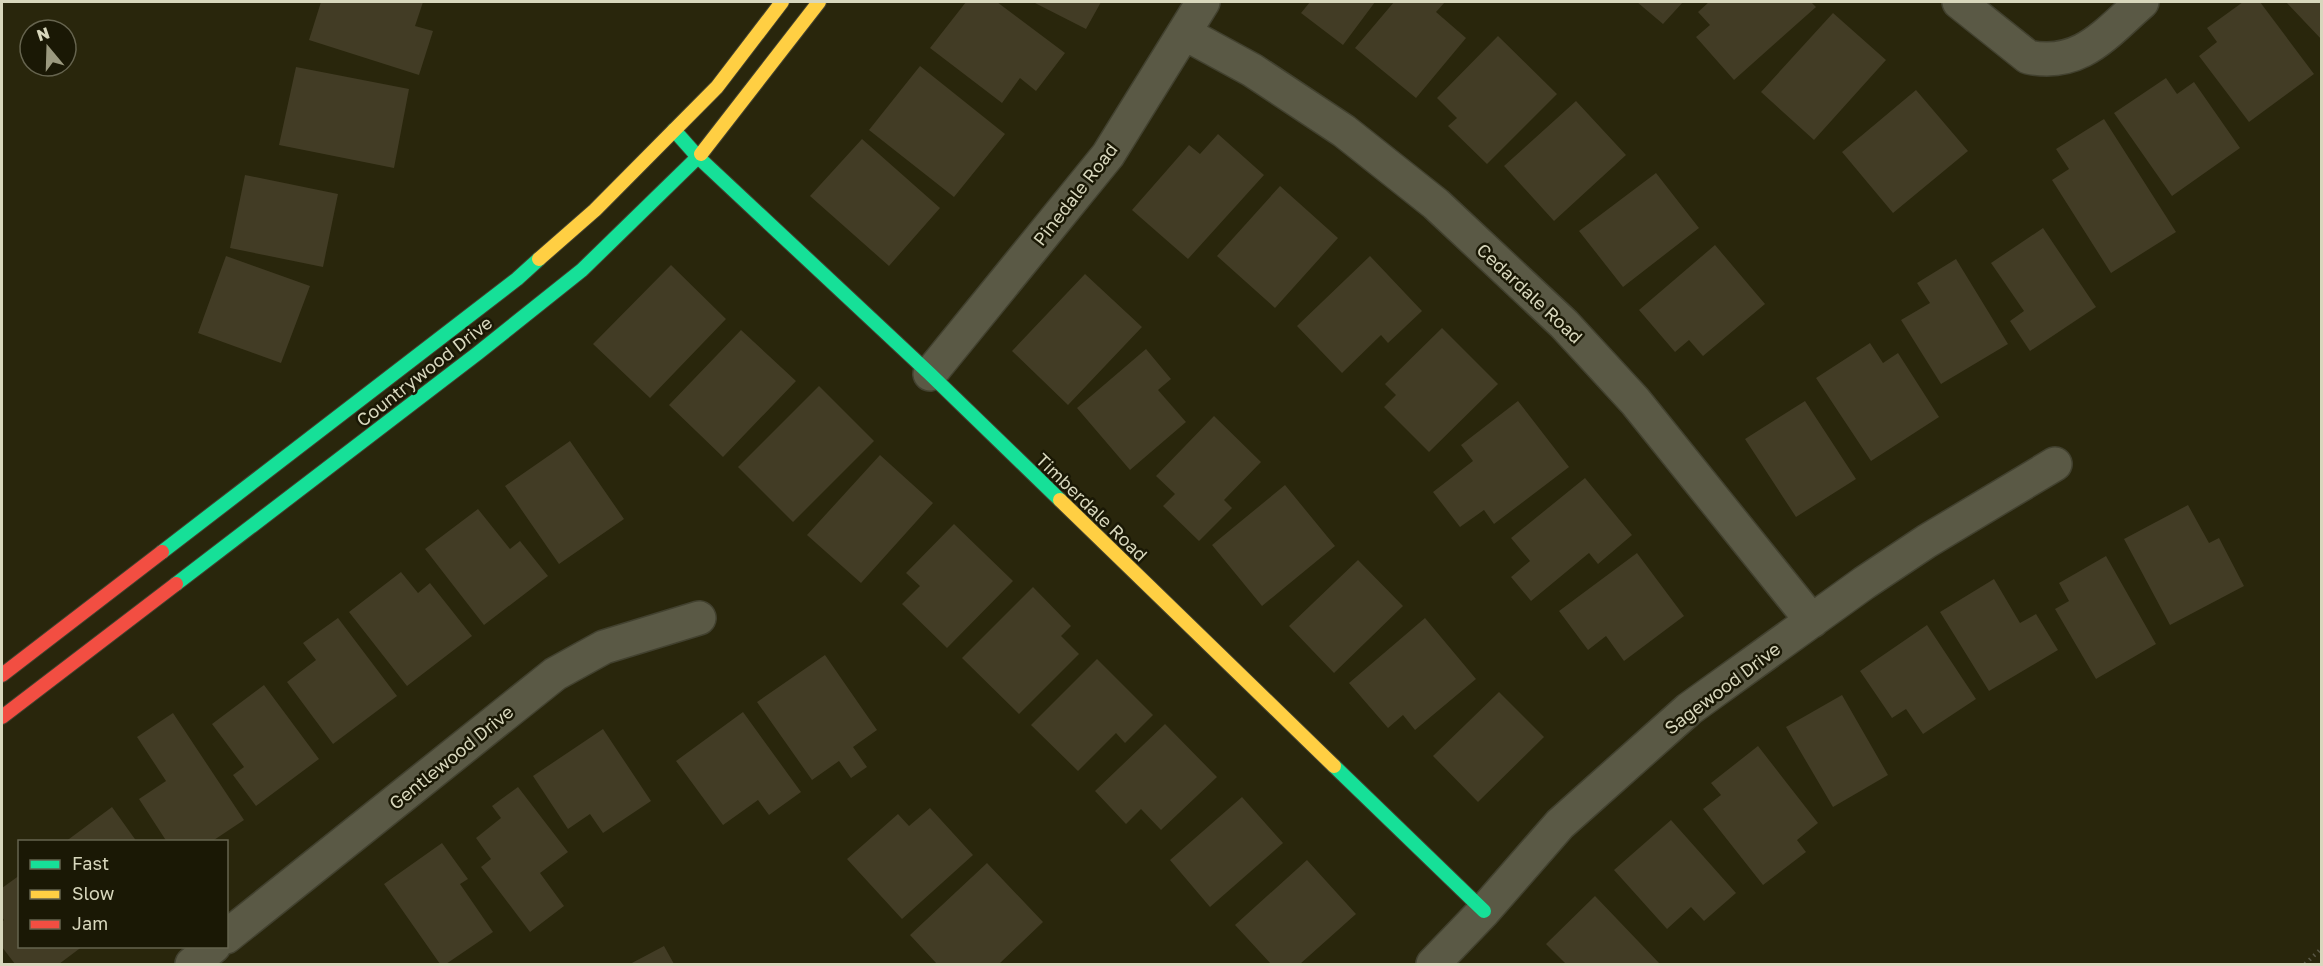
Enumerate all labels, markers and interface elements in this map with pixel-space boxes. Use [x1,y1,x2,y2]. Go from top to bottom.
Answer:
north arrow [18,18,78,78]
text: N [34,22,52,45]
street label: Pinedale Road [1028,138,1122,250]
street label: Cedardale Road [1473,238,1587,348]
street label: Countrywood Drive [352,311,496,431]
street label: Timberdale Road [1032,448,1152,566]
street label: Sagewood Drive [1660,637,1784,739]
street label: Gentlewood Drive [385,700,517,814]
legend [18,840,228,948]
text: Fast [72,852,109,874]
text: Slow [72,882,115,904]
text: Jam [72,912,108,934]

